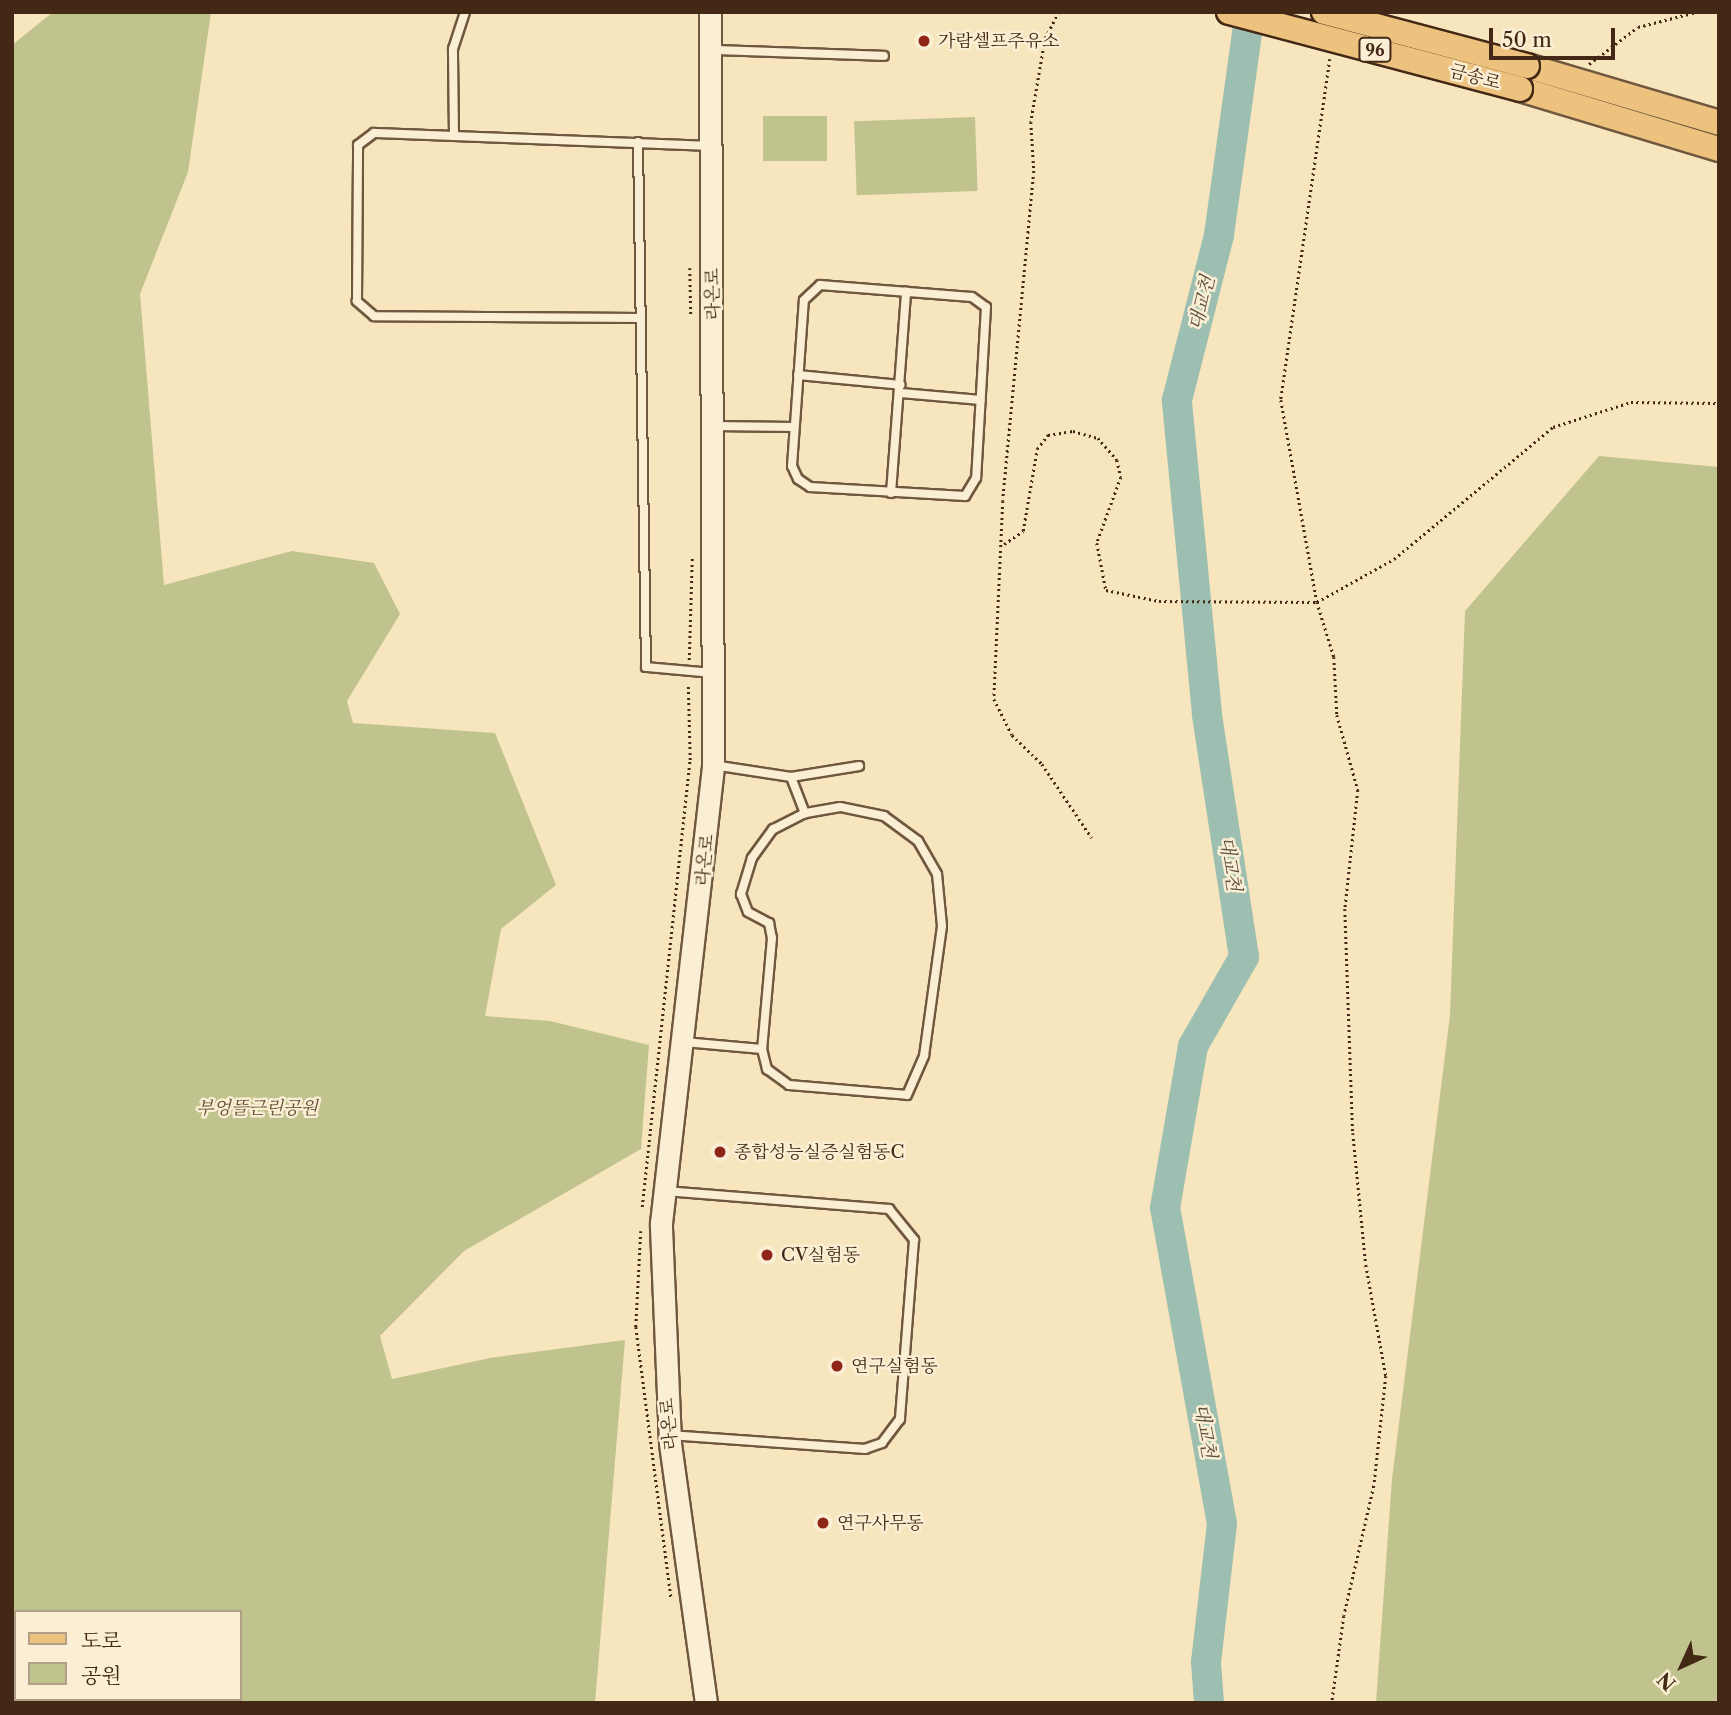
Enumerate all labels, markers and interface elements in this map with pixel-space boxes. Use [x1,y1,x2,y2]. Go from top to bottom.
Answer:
scale bar [1493,14,1619,58]
text: 50 m [1502,27,1552,52]
place label: 가람셀프주유소 [938,30,1060,52]
marker: 가람셀프주유소 [916,33,932,49]
road number: 96 [1358,38,1392,62]
street label: 금송로 [1447,60,1503,94]
street label: 라온로 [702,268,724,320]
water label: 대교천 [1184,274,1220,332]
street label: 라온로 [692,833,718,887]
water label: 대교천 [1214,835,1246,893]
park label: 부엉뜰근린공원 [196,1097,318,1119]
place label: 종합성능실증실험동C [734,1141,904,1163]
marker: 종합성능실증실험동C [712,1144,728,1160]
place label: CV실험동 [781,1244,860,1266]
marker: CV실험동 [759,1247,775,1263]
place label: 연구실험동 [851,1355,938,1377]
marker: 연구실험동 [829,1358,845,1374]
street label: 라온로 [656,1397,682,1451]
water label: 대교천 [1189,1402,1221,1460]
place label: 연구사무동 [837,1512,924,1534]
marker: 연구사무동 [815,1515,831,1531]
legend [14,1610,242,1701]
text: 도로 [81,1628,122,1653]
north arrow [1647,1631,1717,1701]
text: 공원 [81,1663,122,1688]
text: N [1653,1667,1681,1695]

